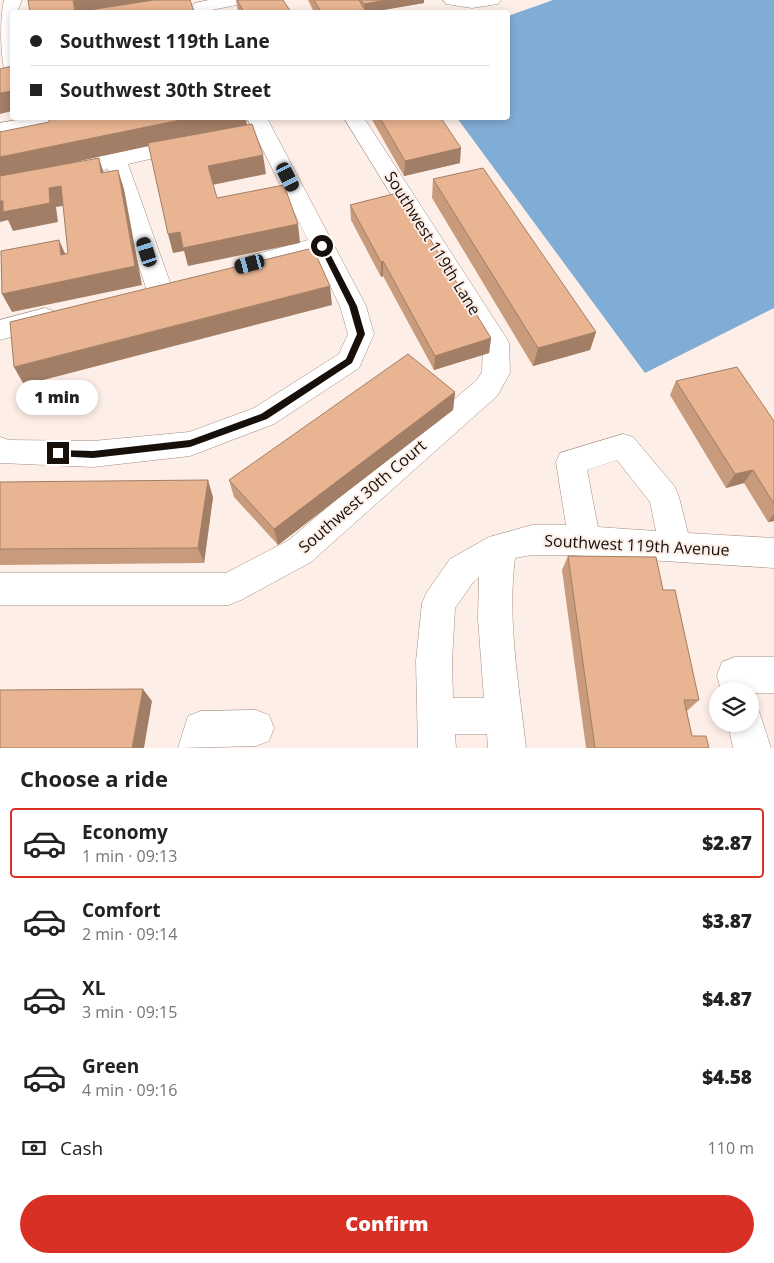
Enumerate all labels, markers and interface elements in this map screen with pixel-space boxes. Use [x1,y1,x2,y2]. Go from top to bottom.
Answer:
text: Southwest 119th Lane [60,28,270,54]
text: Southwest 30th Street [60,77,271,103]
car [274,160,301,194]
street label: Southwest 119th Lane [380,167,486,319]
car [135,235,158,269]
route start [311,235,333,257]
car [233,253,266,275]
callout: 1 min [17,380,99,416]
text: 1 min [34,386,80,408]
street label: Southwest 30th Court [294,434,431,558]
route end [47,442,69,464]
street label: Southwest 119th Avenue [544,529,730,561]
map controls [709,682,759,732]
button: layers [709,682,759,732]
text: Choose a ride [20,763,168,793]
text: Economy [82,819,168,845]
icon: car [22,821,67,866]
text: $2.87 [702,830,752,856]
text: 1 min · 09:13 [82,845,177,867]
text: Comfort [82,897,161,923]
icon: car [22,899,67,944]
text: $3.87 [702,908,752,934]
text: 2 min · 09:14 [82,923,177,945]
text: XL [82,975,105,1001]
icon: car [22,977,67,1022]
text: $4.87 [702,986,752,1012]
text: 3 min · 09:15 [82,1001,177,1023]
text: Green [82,1053,139,1079]
icon: car [22,1055,67,1100]
text: $4.58 [702,1064,752,1090]
text: 4 min · 09:16 [82,1079,177,1101]
icon: cash [20,1134,48,1162]
text: Cash [60,1135,103,1161]
text: 110 m [708,1137,754,1159]
button: Confirm [20,1195,754,1253]

